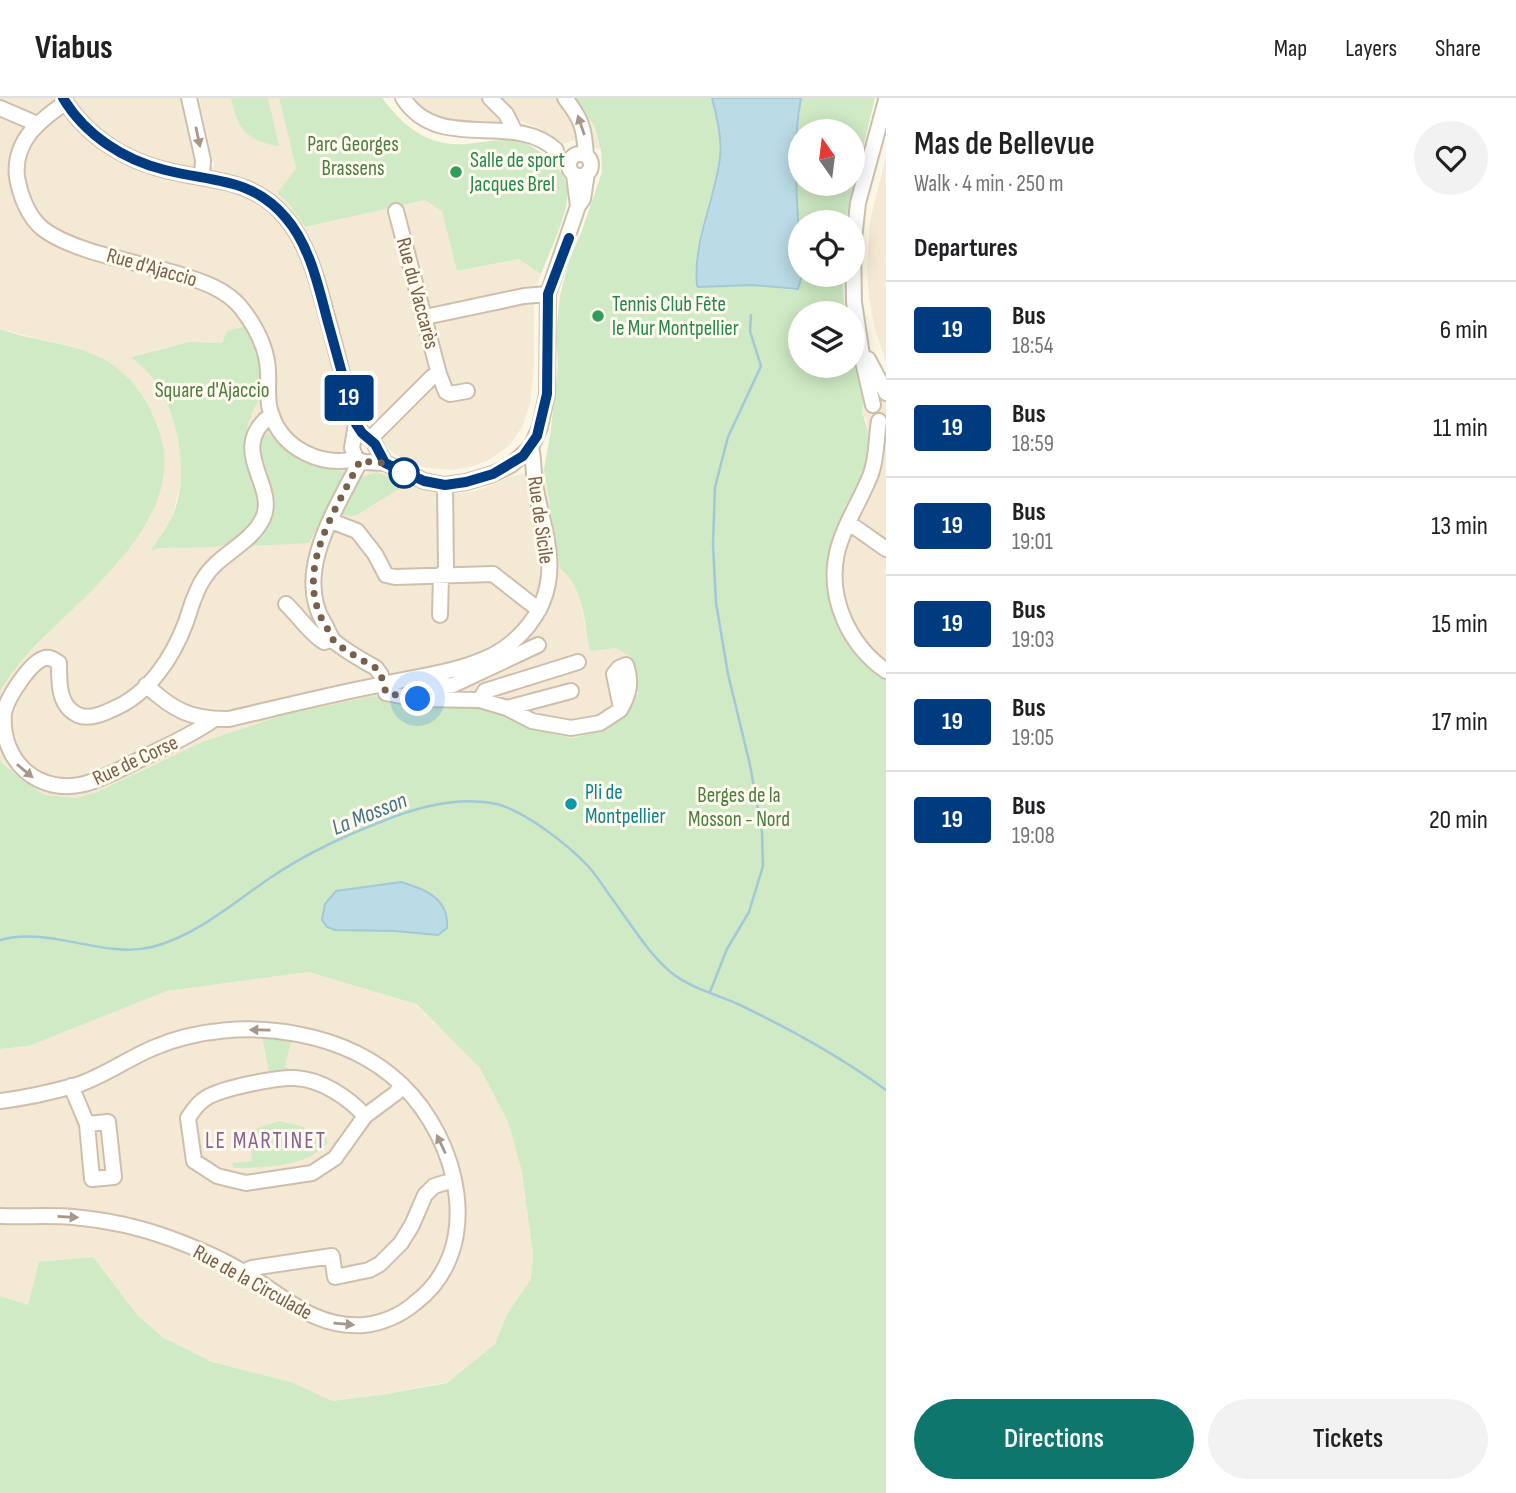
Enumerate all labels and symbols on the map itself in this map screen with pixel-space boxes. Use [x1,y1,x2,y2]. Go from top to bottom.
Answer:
one-way arrow [575,114,586,135]
north arrow [788,119,864,196]
one-way arrow [192,126,203,148]
park label: Parc Georges Brassens [307,132,399,181]
place label: Salle de sport Jacques Brel [469,148,565,197]
marker: Salle de sport Jacques Brel [448,164,464,180]
street label: Rue du Vaccarès [391,235,444,352]
street label: Rue d'Ajaccio [104,243,200,292]
place label: Tennis Club Fête le Mur Montpellier [612,292,739,341]
marker: Tennis Club Fête le Mur Montpellier [590,308,606,324]
line badge: 19 [318,375,380,421]
park label: Square d'Ajaccio [155,378,269,403]
unlabelled marker [389,458,419,488]
street label: Rue de Sicile [522,475,559,566]
your location [400,681,435,716]
street label: Rue de Corse [89,730,182,791]
one-way arrow [16,764,34,779]
place label: Pli de Montpellier [585,780,666,829]
park label: Berges de la Mosson - Nord [688,783,790,832]
water label: La Mosson [328,786,411,842]
marker: Pli de Montpellier [563,796,579,812]
one-way arrow [248,1024,270,1036]
district label: LE MARTINET [205,1127,327,1155]
one-way arrow [435,1134,447,1154]
one-way arrow [57,1212,79,1223]
street label: Rue de la Circulade [189,1239,317,1325]
one-way arrow [334,1319,356,1330]

